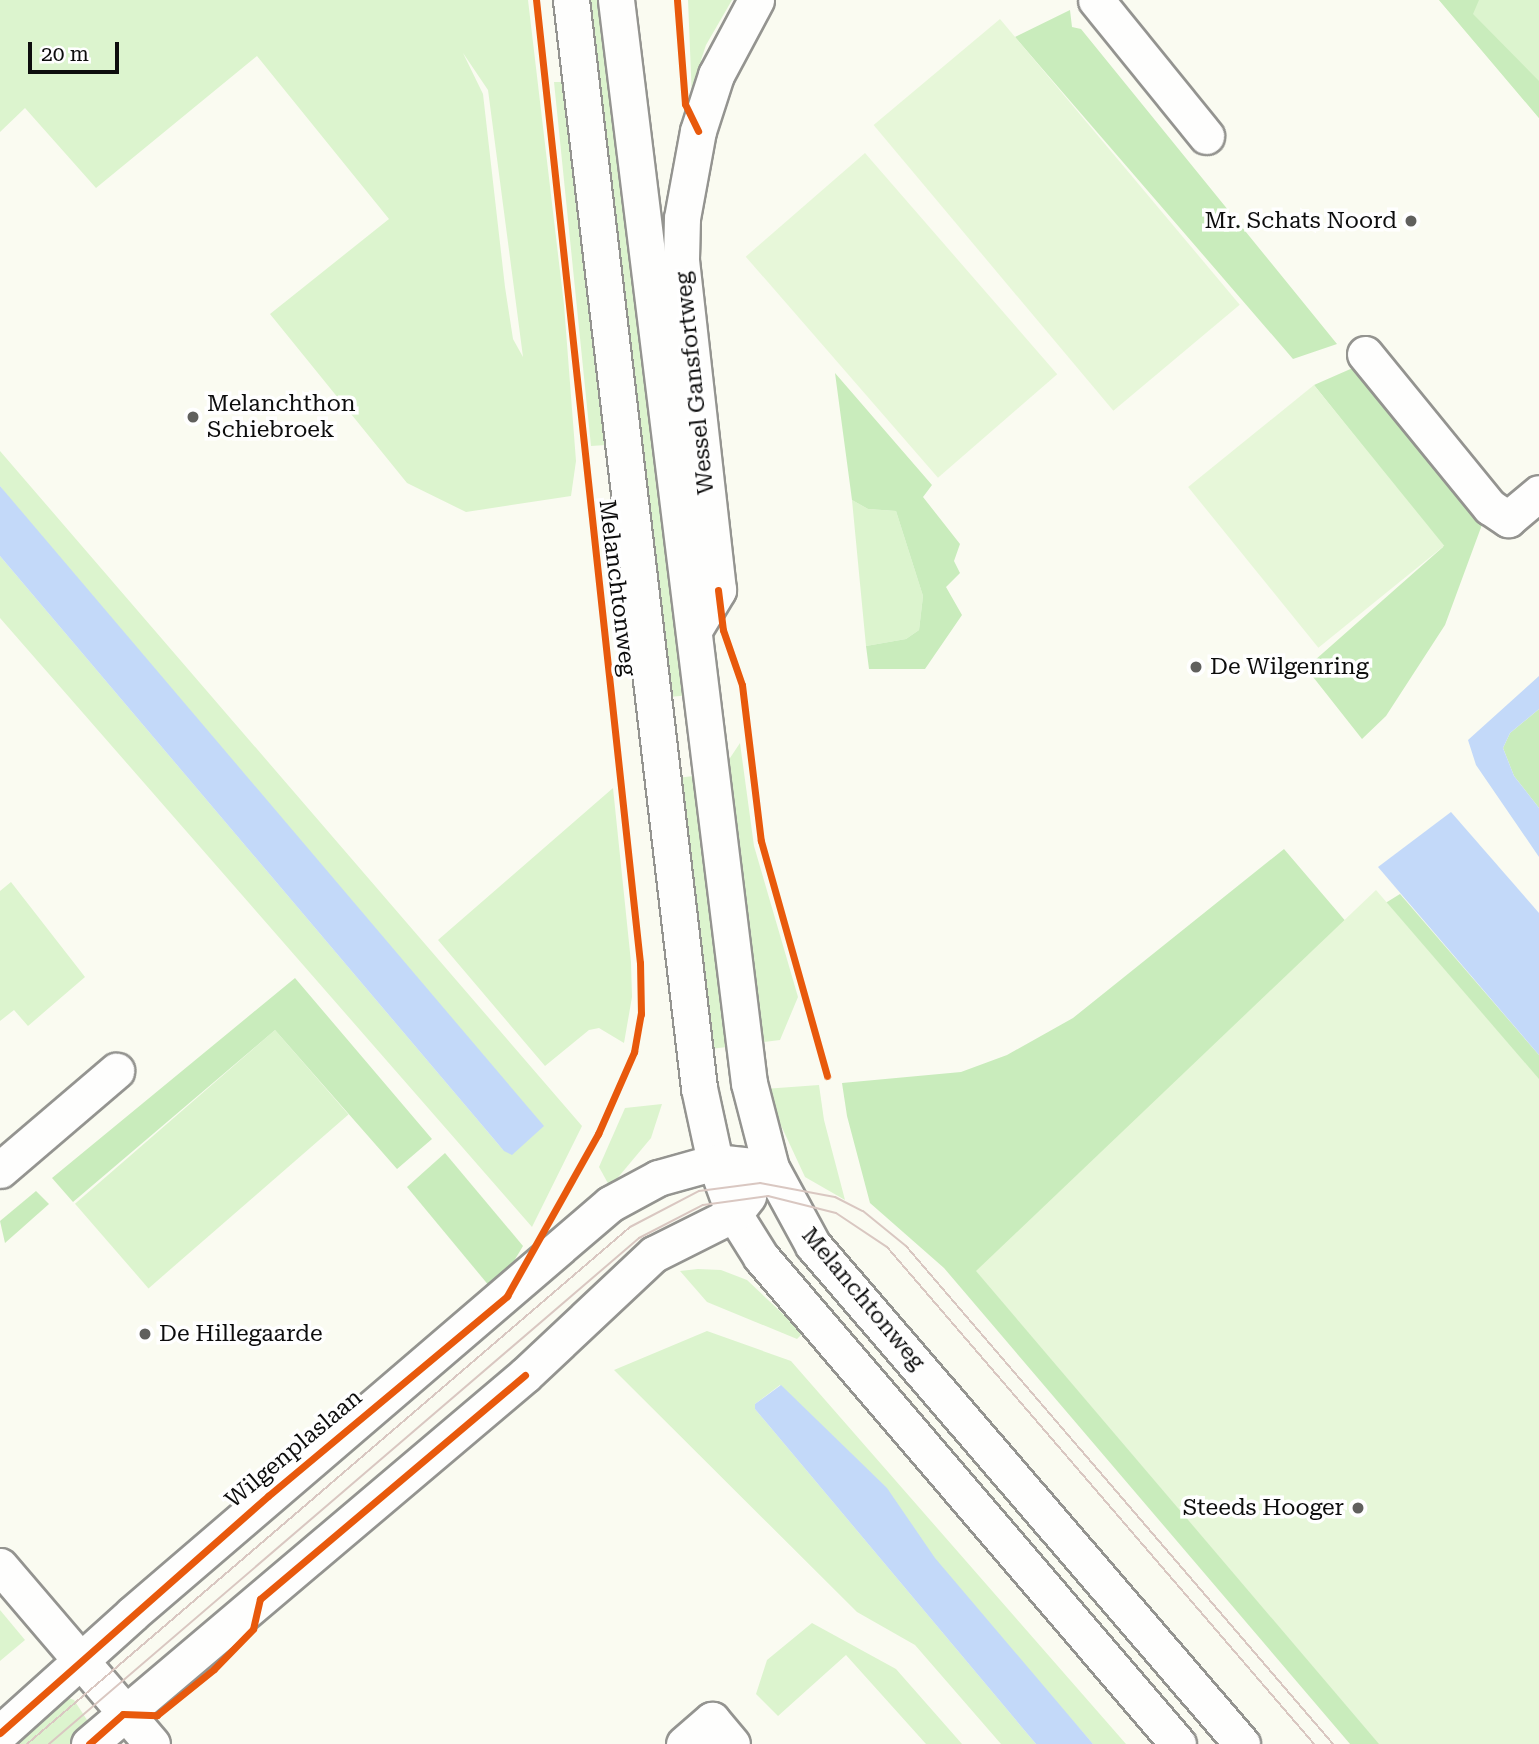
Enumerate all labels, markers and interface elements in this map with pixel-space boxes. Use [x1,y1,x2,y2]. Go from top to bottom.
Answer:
scale bar [32,28,122,72]
text: 20 m [41,42,89,66]
place label: Mr. Schats Noord [1204,207,1397,235]
marker: Mr. Schats Noord [1403,213,1419,229]
street label: Wessel Gansfortweg [670,270,720,496]
place label: Melanchthon Schiebroek [207,390,356,444]
marker: Melanchthon Schiebroek [185,409,201,425]
street label: Melanchtonweg [592,498,642,678]
place label: De Wilgenring [1210,653,1369,681]
marker: De Wilgenring [1188,659,1204,675]
street label: Melanchtonweg [795,1222,931,1376]
place label: De Hillegaarde [159,1320,323,1348]
marker: De Hillegaarde [137,1326,153,1342]
street label: Wilgenplaslaan [220,1384,368,1514]
place label: Steeds Hooger [1183,1494,1344,1522]
marker: Steeds Hooger [1350,1500,1366,1516]

